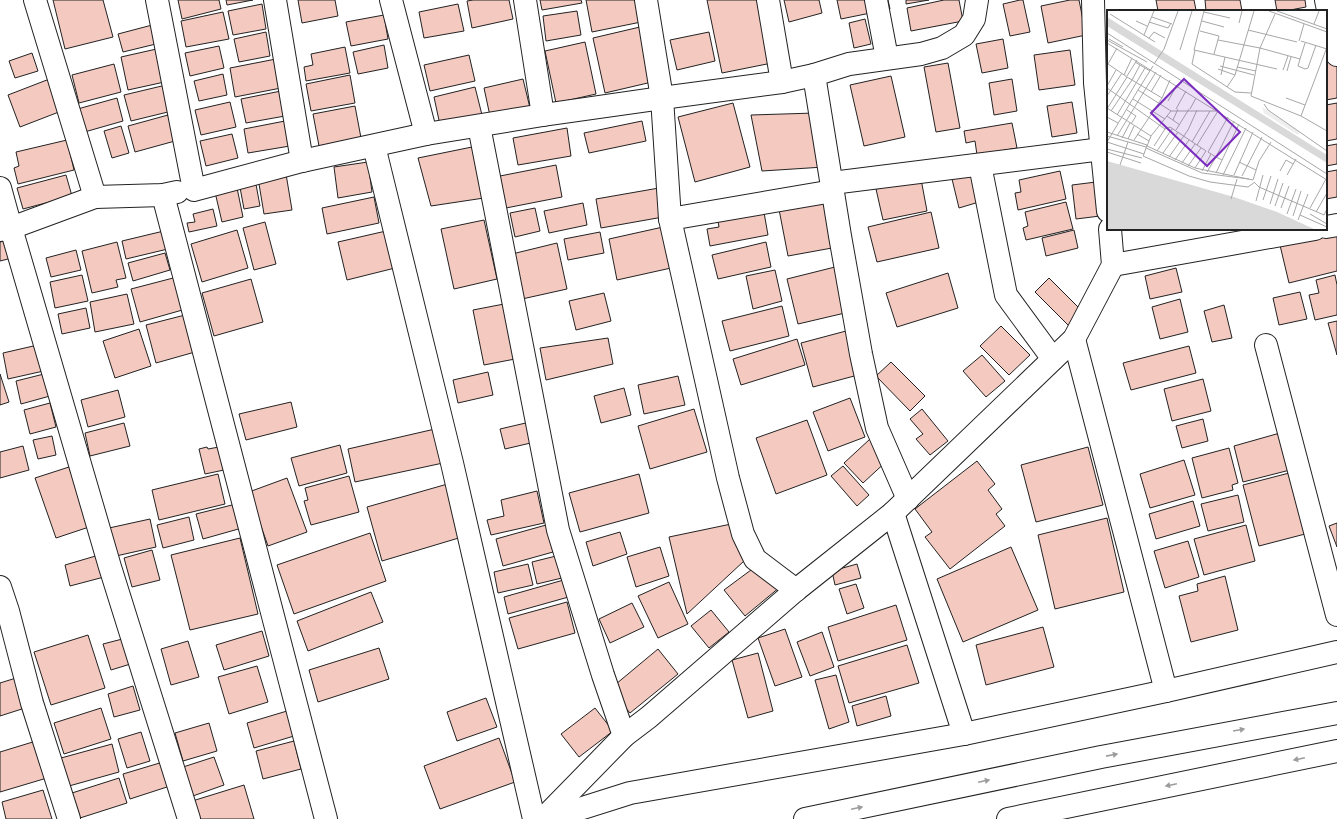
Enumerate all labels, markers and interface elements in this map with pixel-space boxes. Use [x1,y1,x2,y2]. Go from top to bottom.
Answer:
inset map [1107,10,1327,230]
one-way arrow [1233,727,1246,733]
one-way arrow [1106,751,1118,757]
one-way arrow [1293,756,1305,762]
one-way arrow [978,778,991,784]
one-way arrow [1165,783,1178,789]
one-way arrow [851,805,863,811]

